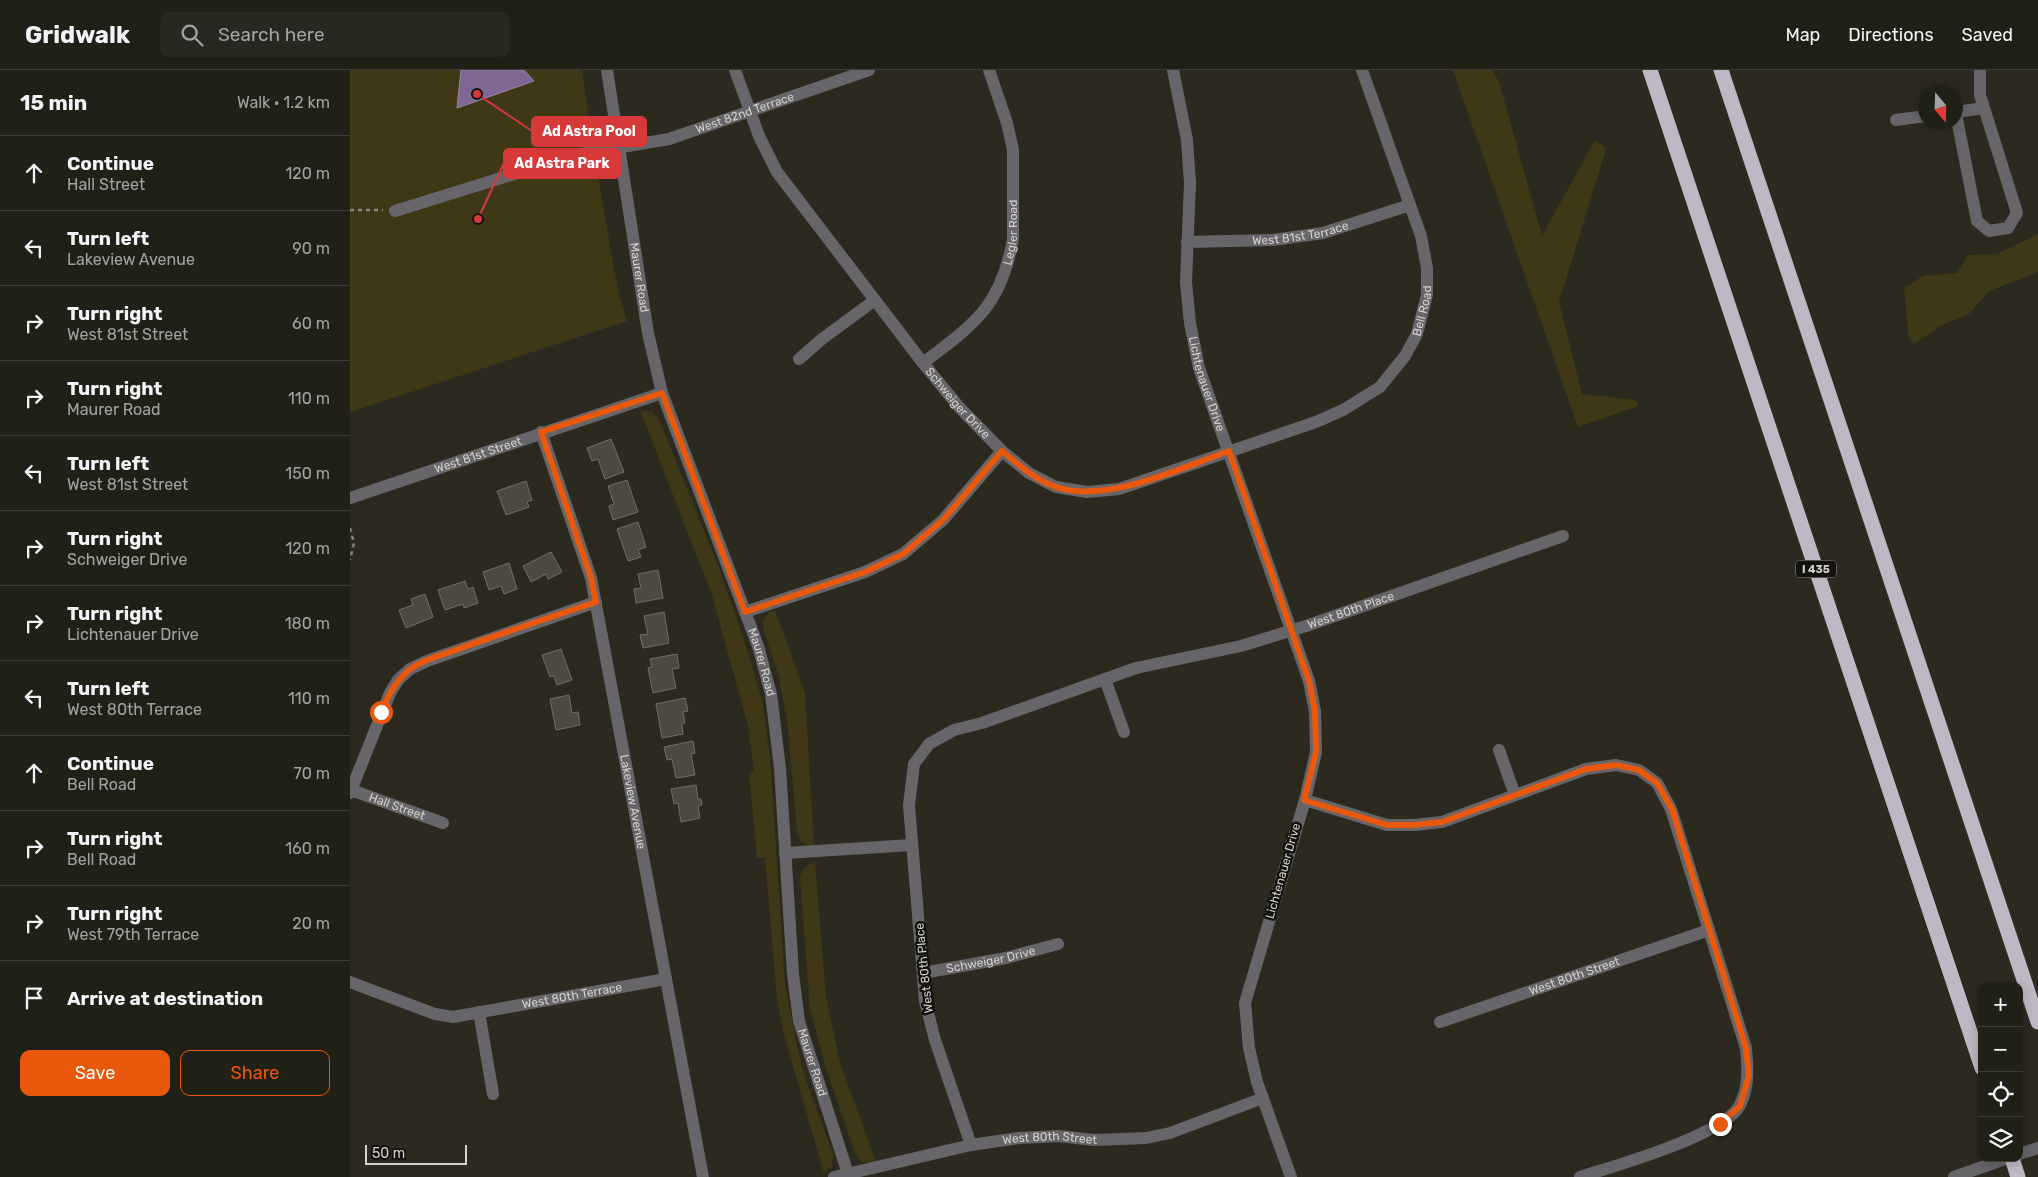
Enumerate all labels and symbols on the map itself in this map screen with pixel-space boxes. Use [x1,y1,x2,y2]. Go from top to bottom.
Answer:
north arrow [1918,85,1963,130]
street label: West 82nd Terrace [694,89,796,136]
callout: Ad Astra Pool [532,117,646,146]
text: Ad Astra Pool [542,123,636,140]
callout: Ad Astra Park [504,149,620,178]
text: Ad Astra Park [514,155,610,172]
street label: Legler Road [1000,200,1020,267]
street label: West 81st Terrace [1252,218,1350,247]
street label: Maurer Road [627,242,652,313]
street label: Bell Road [1410,285,1434,338]
street label: Lichtenauer Drive [1186,335,1228,434]
street label: Schweiger Drive [923,365,993,442]
street label: West 81st Street [432,434,524,476]
road number: I 435 [1796,560,1836,578]
street label: West 80th Place [1306,589,1396,632]
street label: Maurer Road [745,626,778,698]
route start [370,701,393,724]
street label: Lakeview Avenue [617,753,649,851]
street label: Hall Street [367,790,427,823]
street label: Lichtenauer Drive [1263,821,1303,920]
street label: West 80th Place [912,922,936,1014]
street label: Schweiger Drive [945,943,1037,976]
street label: West 80th Street [1527,954,1622,998]
street label: West 80th Terrace [521,980,623,1012]
street label: Maurer Road [795,1027,830,1098]
route end [1709,1113,1732,1136]
street label: West 80th Street [1002,1129,1098,1147]
scale bar [365,1142,468,1165]

